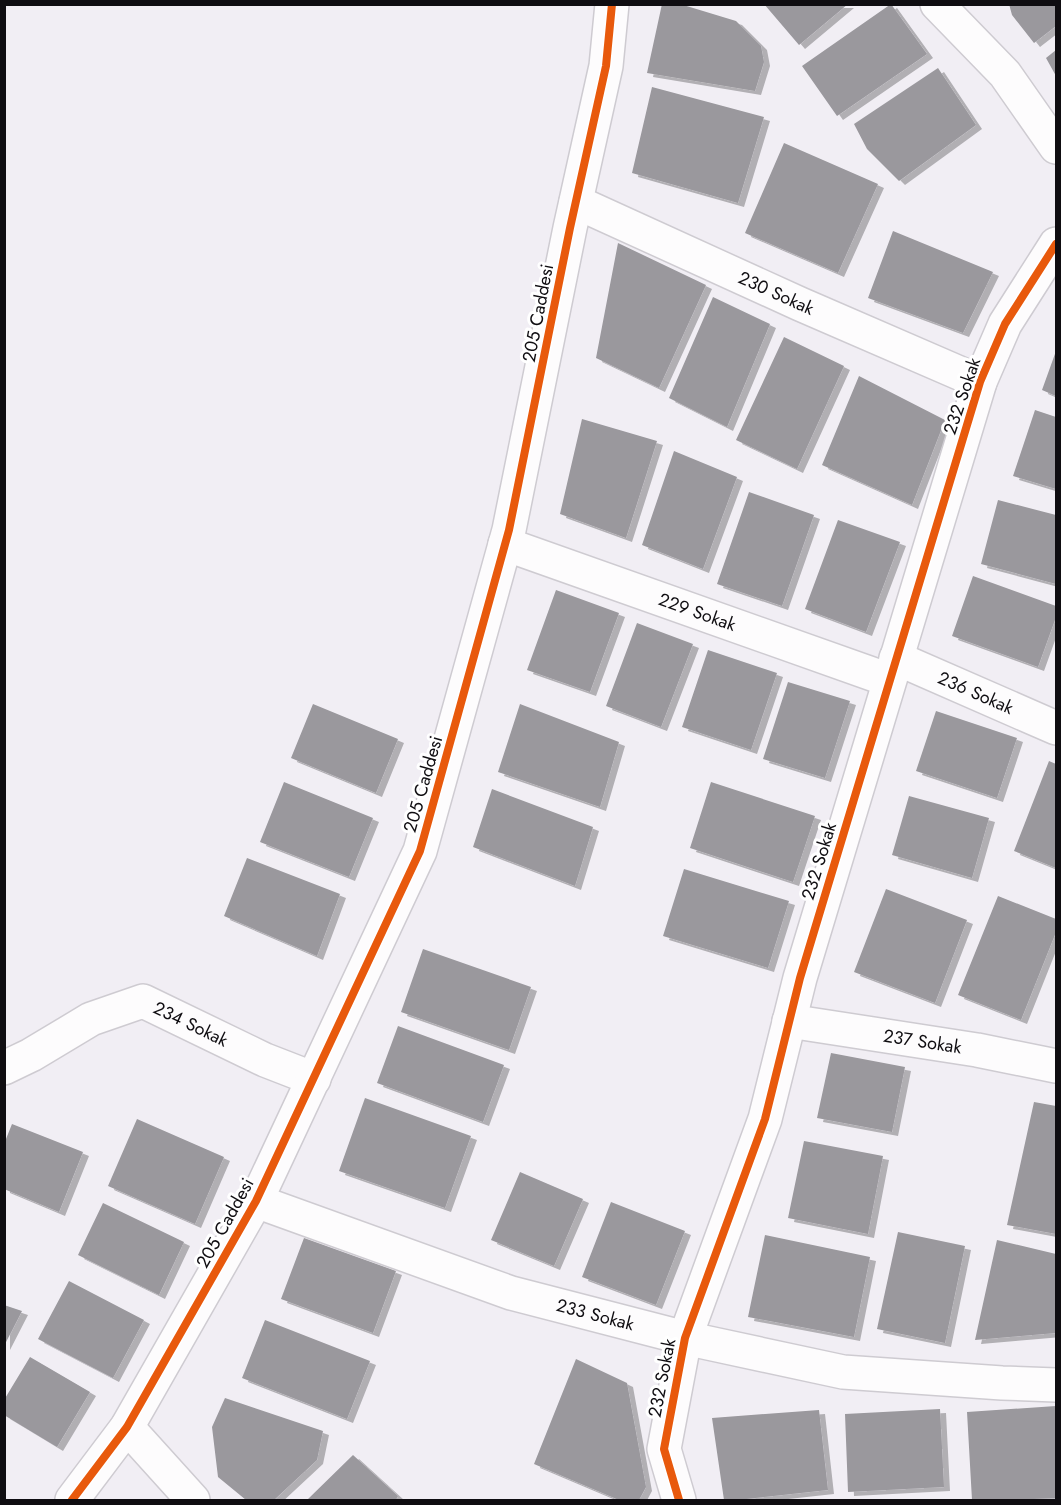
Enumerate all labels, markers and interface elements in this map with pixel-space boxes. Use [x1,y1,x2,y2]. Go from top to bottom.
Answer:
street label: 205 Caddesi [516,262,560,364]
street label: 230 Sokak [734,265,818,322]
street label: 232 Sokak [937,354,987,438]
street label: 229 Sokak [655,586,740,638]
street label: 236 Sokak [934,665,1018,721]
street label: 205 Caddesi [397,733,449,835]
street label: 232 Sokak [795,819,843,903]
street label: 234 Sokak [149,995,233,1053]
street label: 237 Sokak [881,1023,963,1060]
street label: 205 Caddesi [190,1173,260,1273]
street label: 233 Sokak [553,1292,637,1337]
street label: 232 Sokak [642,1336,682,1420]

